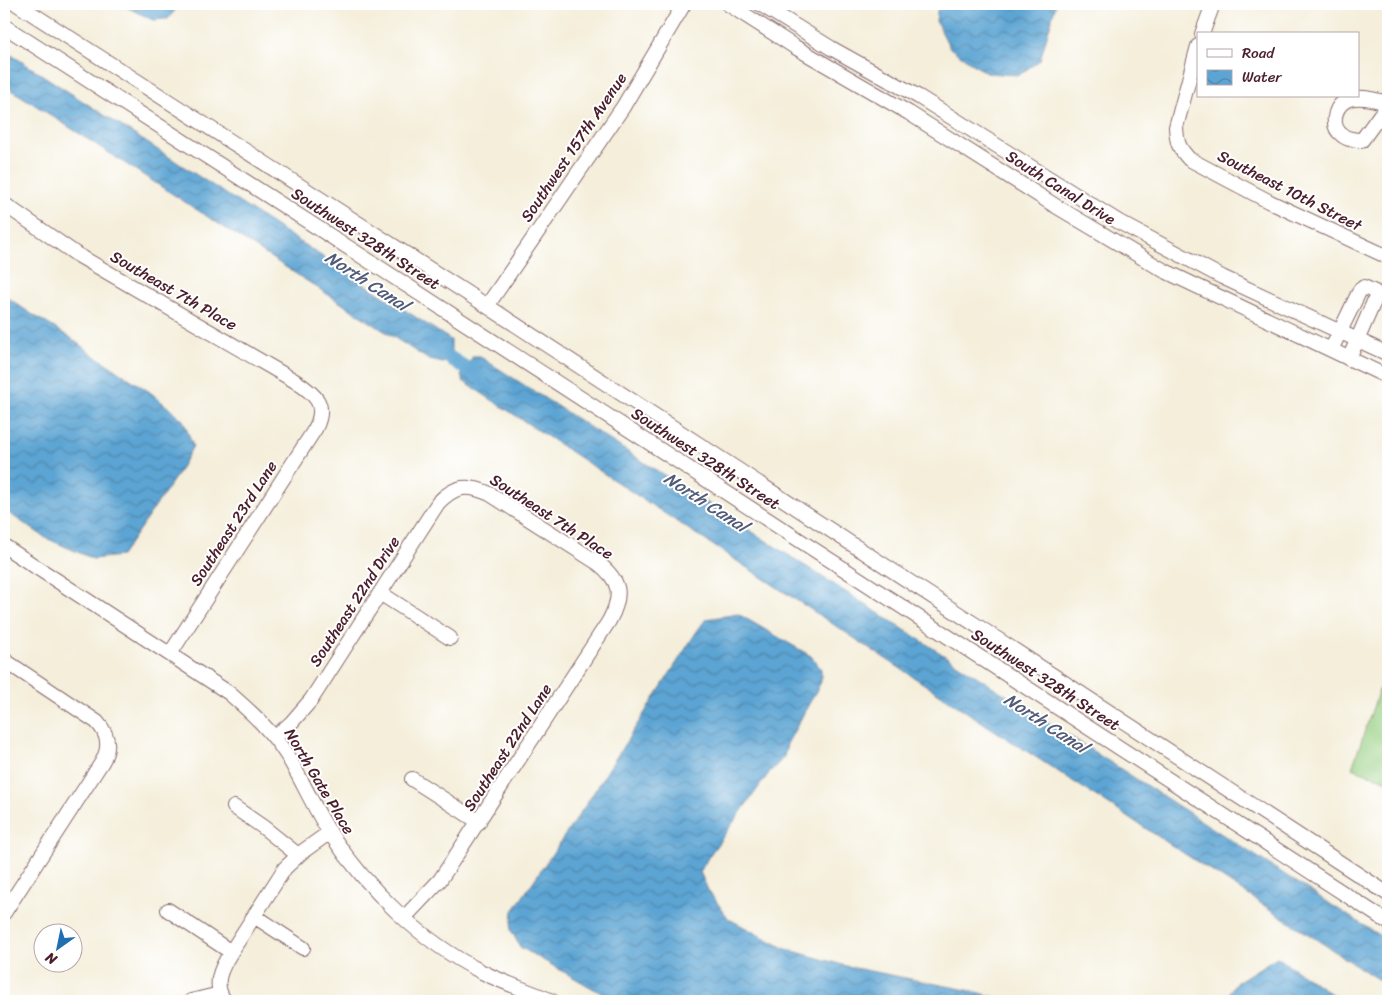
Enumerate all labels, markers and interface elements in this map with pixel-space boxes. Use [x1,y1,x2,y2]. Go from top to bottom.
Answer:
legend [1197,32,1360,98]
text: Road [1242,40,1275,66]
text: Water [1242,64,1282,90]
street label: Southwest 157th Avenue [512,66,635,228]
street label: South Canal Drive [1000,142,1122,233]
street label: Southeast 10th Street [1213,142,1368,240]
street label: Southwest 328th Street [285,179,446,298]
street label: Southeast 7th Place [105,242,243,339]
water label: North Canal [318,242,419,322]
street label: Southwest 328th Street [625,399,786,518]
street label: Southeast 23rd Lane [182,455,285,592]
water label: North Canal [657,463,758,543]
street label: Southeast 7th Place [484,465,619,567]
street label: Southeast 22nd Drive [301,530,408,673]
street label: Southwest 328th Street [965,620,1126,739]
street label: Southeast 22nd Lane [455,678,560,817]
water label: North Canal [997,684,1098,764]
street label: North Gate Place [276,722,363,840]
north arrow [32,922,82,972]
text: N [40,945,63,972]

